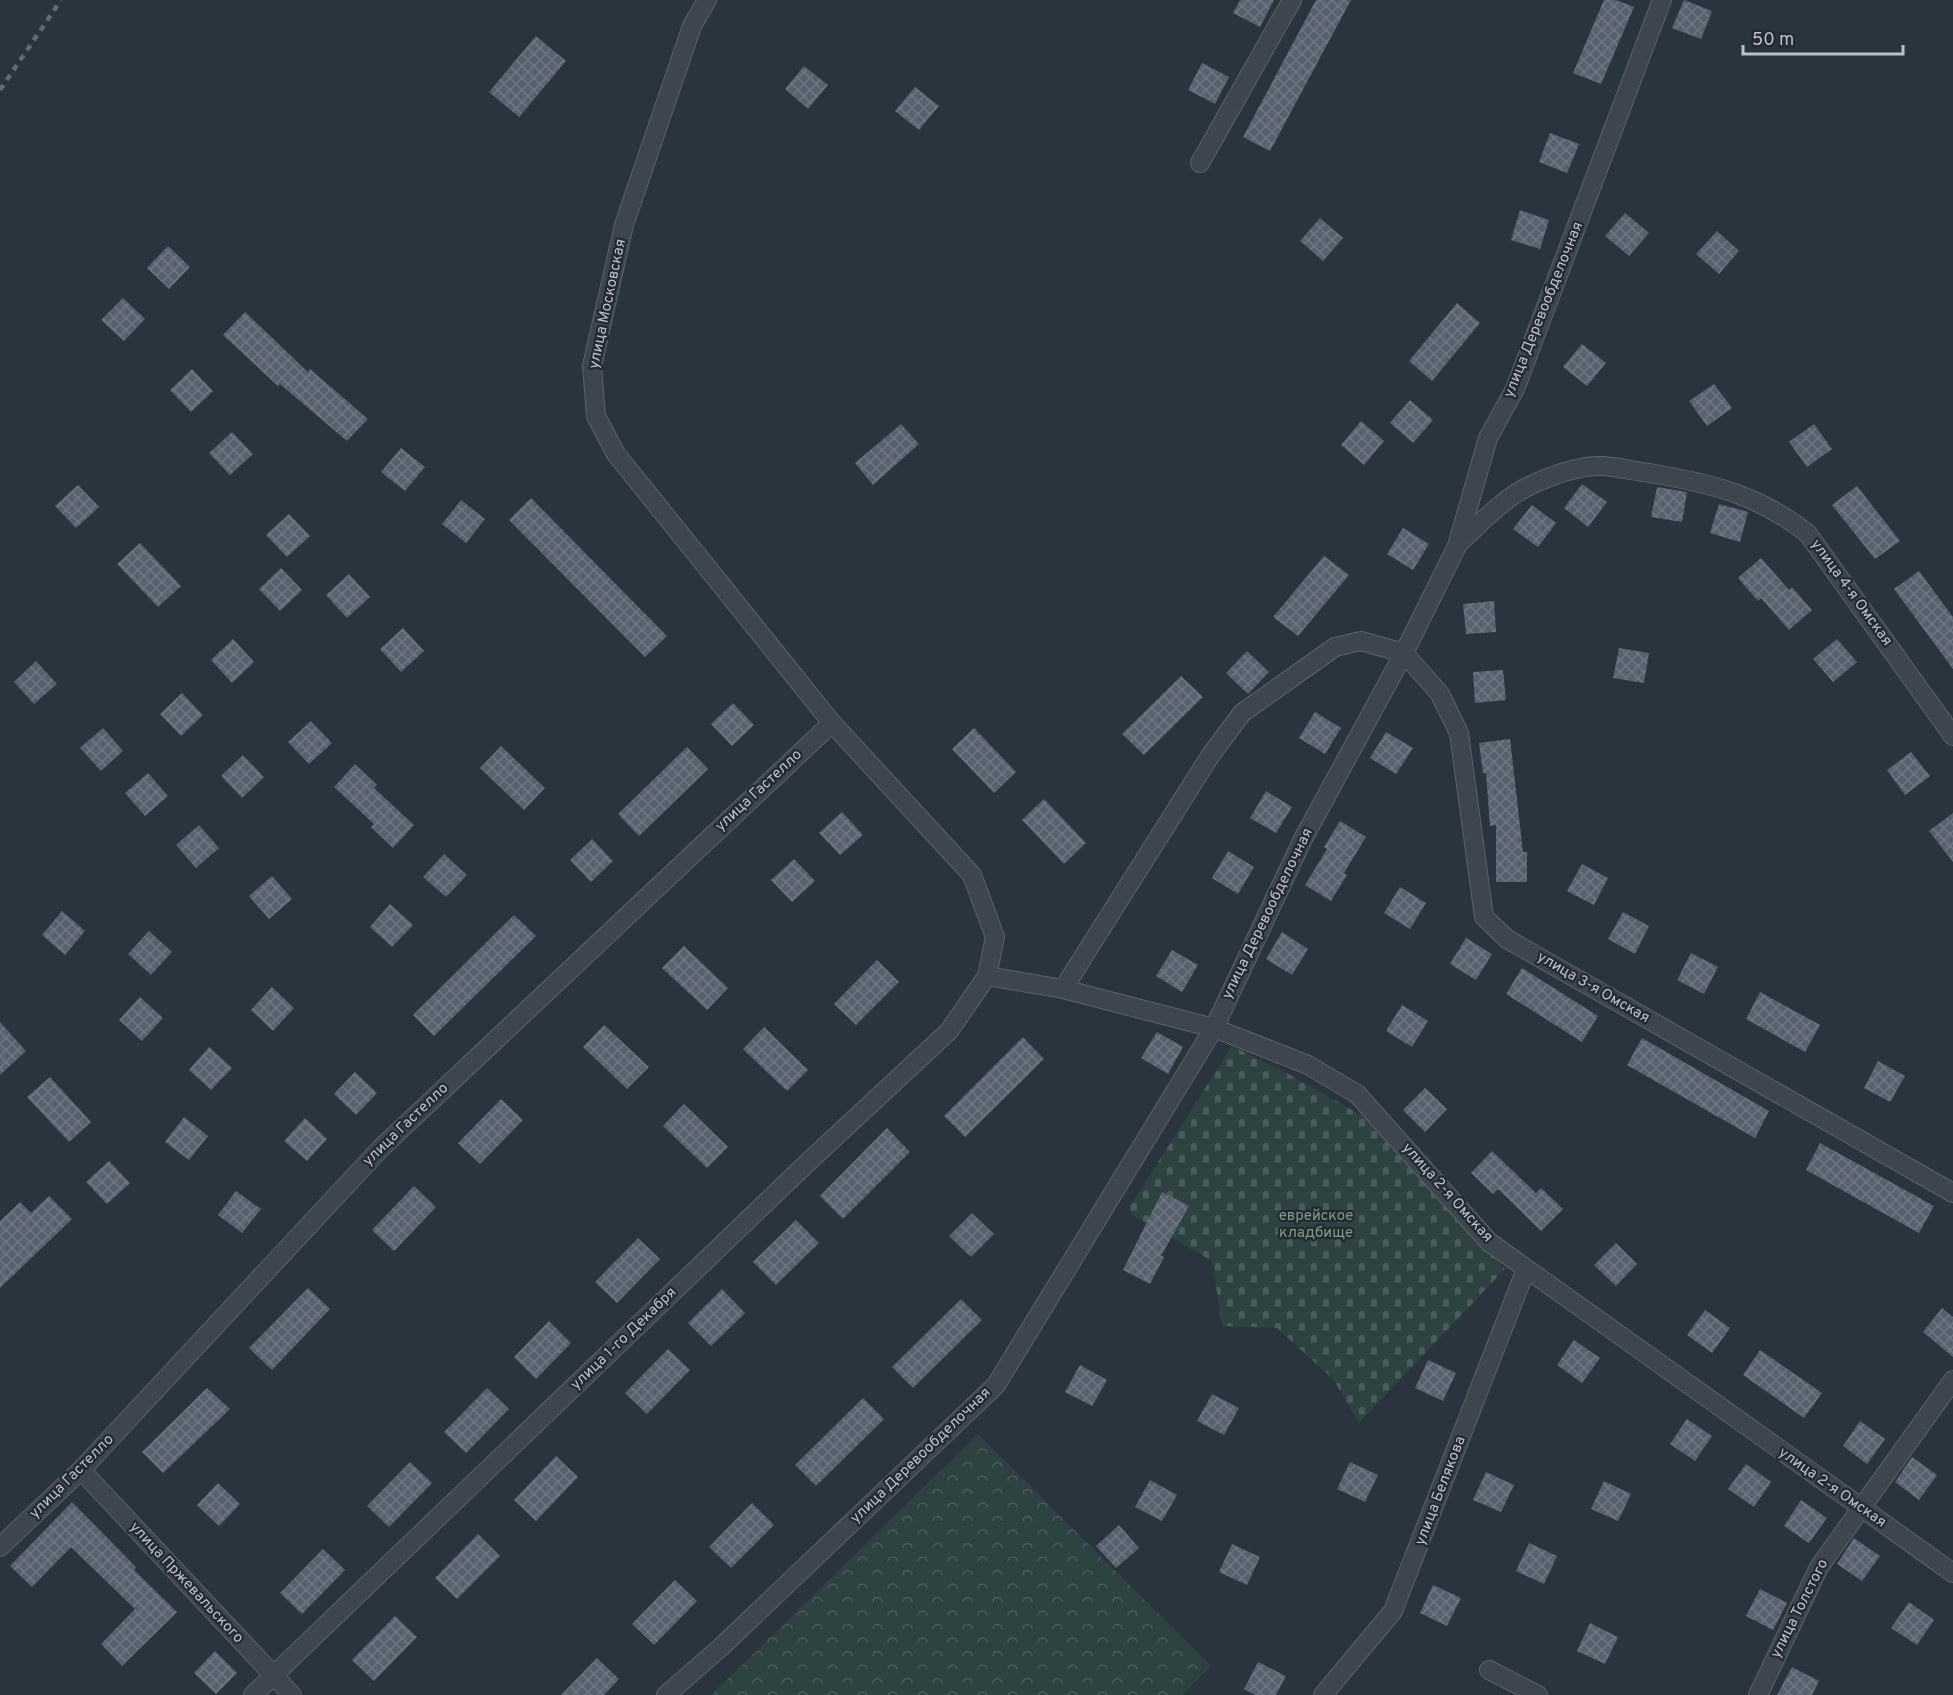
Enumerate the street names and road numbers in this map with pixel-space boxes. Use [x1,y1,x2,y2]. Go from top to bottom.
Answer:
street label: улица Деревообделочная [1500,219,1588,401]
street label: улица Московская [585,237,631,371]
street label: улица 4-я Омская [1806,536,1896,650]
street label: улица Гастелло [712,746,806,836]
street label: улица Деревообделочная [1218,825,1318,1003]
street label: улица 3-я Омская [1533,948,1653,1028]
street label: улица Гастелло [359,1079,453,1171]
street label: улица 2-я Омская [1397,1139,1497,1247]
street label: улица 1-го Декабря [567,1284,681,1394]
street label: улица Деревообделочная [847,1384,995,1528]
street label: улица Гастелло [26,1431,118,1523]
street label: улица Белякова [1411,1434,1471,1548]
street label: улица 2-я Омская [1774,1444,1890,1532]
street label: улица Пржевальского [125,1518,247,1648]
street label: улица Толстого [1767,1556,1833,1662]

